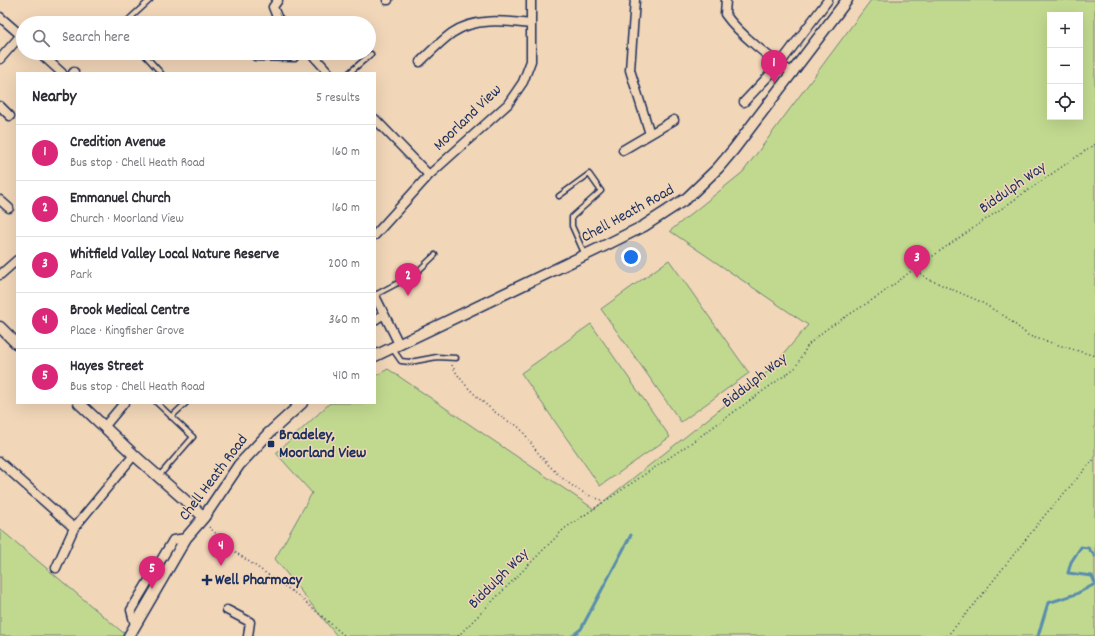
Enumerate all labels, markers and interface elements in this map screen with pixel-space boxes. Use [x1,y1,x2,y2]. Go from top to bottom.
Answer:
map controls [1047,12,1083,120]
button: + [1047,12,1083,48]
search box [16,16,376,60]
icon: search [30,27,52,49]
text: Search here [62,27,130,49]
button: − [1047,48,1083,84]
pin: 1 [761,50,787,83]
street label: Moorland View [429,79,507,157]
button: locate [1047,84,1083,120]
text: Nearby [32,86,76,110]
text: 5 results [316,89,360,108]
text: Credition Avenue [70,132,166,154]
text: 1 [44,143,46,162]
text: 160 m [332,143,360,162]
text: Bus stop · Chell Heath Road [70,154,205,173]
street label: Biddulph Way [975,156,1052,220]
street label: Chell Heath Road [577,179,679,249]
text: Emmanuel Church [70,188,171,210]
text: 2 [42,199,48,218]
text: 160 m [332,199,360,218]
text: Church · Moorland View [70,210,184,229]
text: Whitfield Valley Local Nature Reserve [70,244,279,266]
pin: 3 [904,245,930,278]
your location [621,247,641,267]
text: 3 [42,255,48,274]
text: 200 m [328,255,360,274]
pin: 2 [395,263,421,296]
text: Park [70,266,92,285]
text: Brook Medical Centre [70,300,190,322]
text: 4 [42,311,48,330]
text: 360 m [329,311,360,330]
text: Place · Kingfisher Grove [70,322,184,341]
street label: Biddulph Way [717,348,793,414]
text: Hayes Street [70,356,144,378]
text: 5 [42,367,48,386]
text: 410 m [333,367,360,386]
text: Bus stop · Chell Heath Road [70,378,205,397]
place label: Bradeley, Moorland View [279,424,366,465]
street label: Chell Heath Road [174,430,254,526]
marker: Bradeley, Moorland View [266,439,276,449]
pin: 4 [208,533,234,566]
street label: Biddulph Way [463,543,535,615]
pin: 5 [139,556,165,589]
place label: Well Pharmacy [215,569,303,592]
marker: Well Pharmacy [202,575,212,585]

